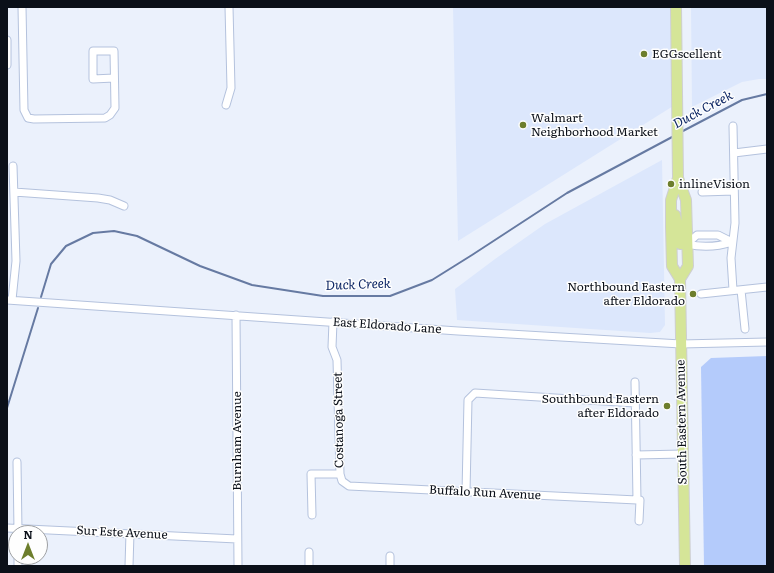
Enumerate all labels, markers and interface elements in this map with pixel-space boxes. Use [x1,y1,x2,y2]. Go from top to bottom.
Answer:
place label: EGGscellent [652,47,722,61]
marker: EGGscellent [639,49,649,59]
water label: Duck Creek [670,88,736,132]
place label: Walmart Neighborhood Market [531,111,658,139]
marker: Walmart Neighborhood Market [518,120,528,130]
place label: inlineVision [679,177,750,191]
marker: inlineVision [666,179,676,189]
water label: Duck Creek [325,276,391,294]
place label: Northbound Eastern after Eldorado [567,280,685,308]
marker: Northbound Eastern after Eldorado [688,289,698,299]
street label: East Eldorado Lane [332,315,442,337]
street label: South Eastern Avenue [674,359,690,485]
street label: Costanoga Street [331,372,347,468]
street label: Burnham Avenue [230,391,244,491]
place label: Southbound Eastern after Eldorado [542,392,659,420]
marker: Southbound Eastern after Eldorado [662,401,672,411]
street label: Buffalo Run Avenue [429,483,541,503]
street label: Sur Este Avenue [76,523,168,543]
north arrow [8,525,48,565]
text: N [23,526,33,542]

